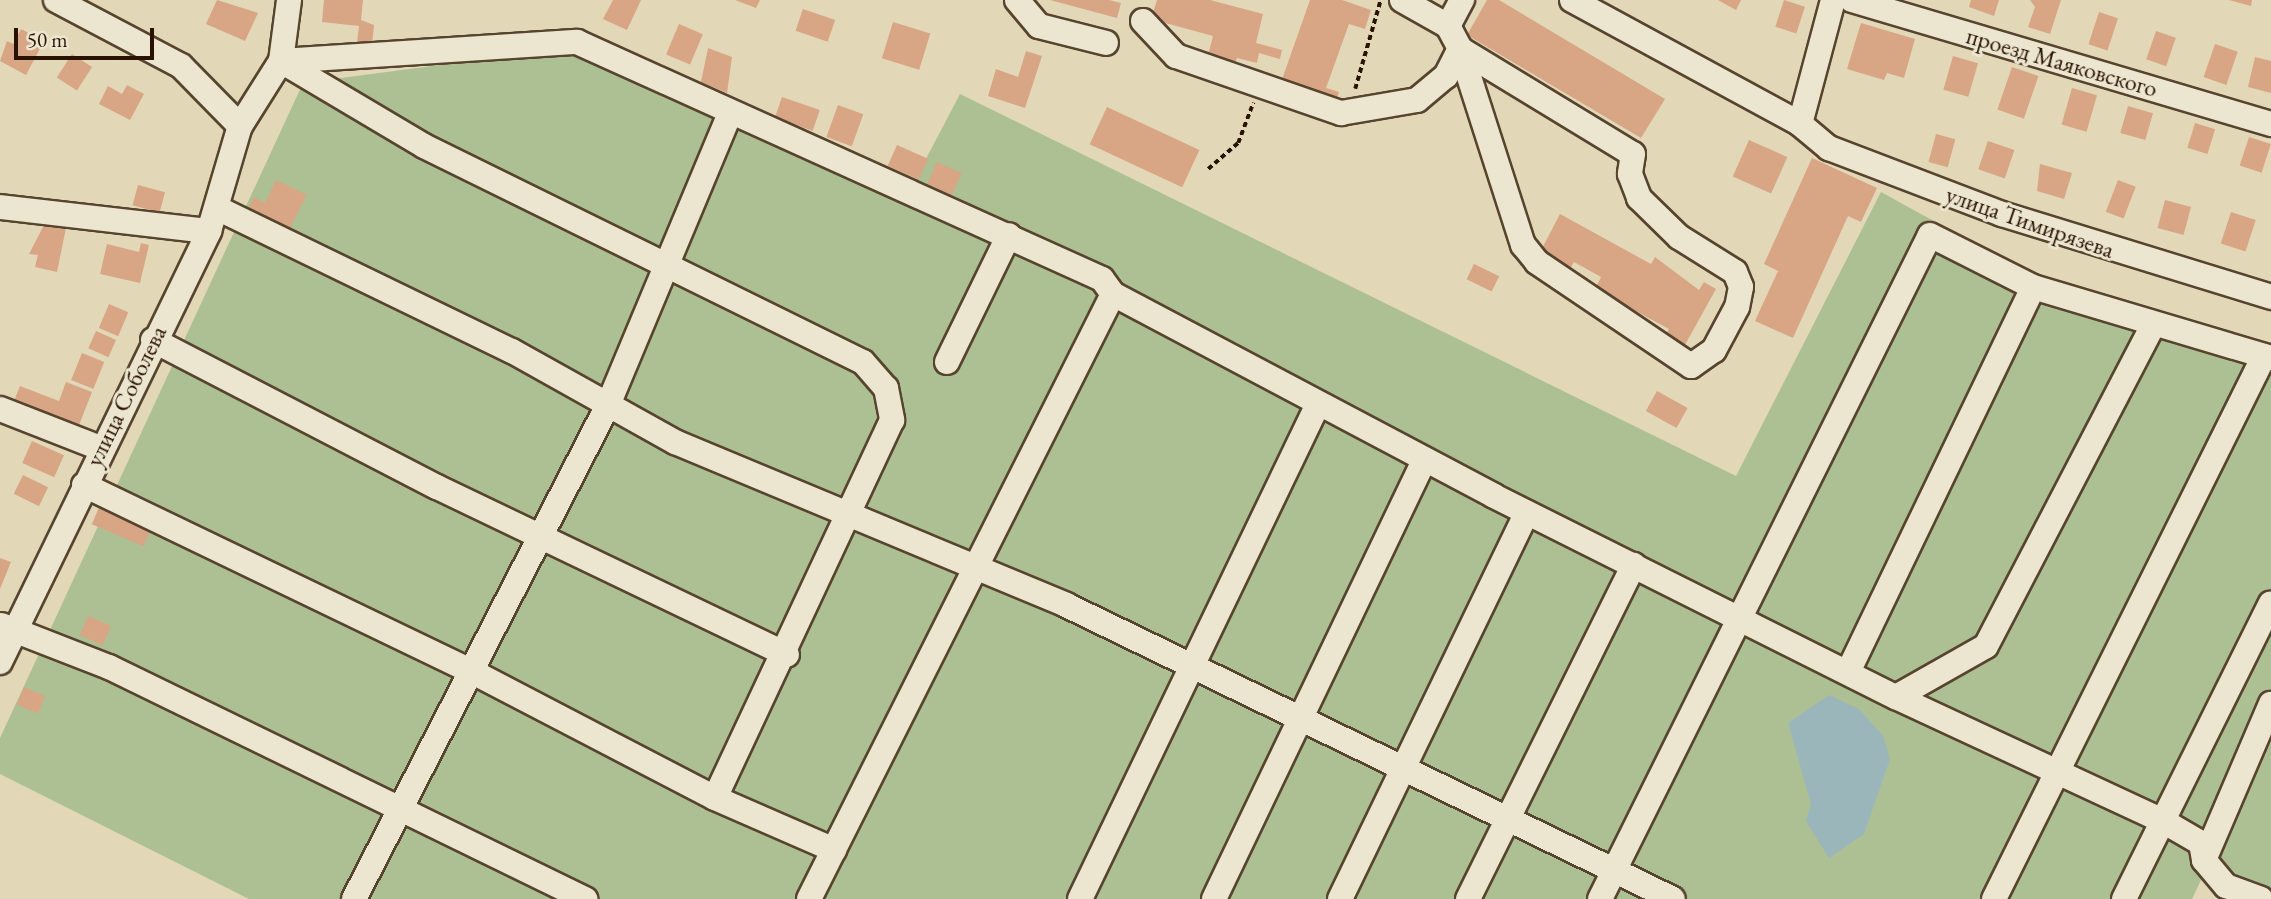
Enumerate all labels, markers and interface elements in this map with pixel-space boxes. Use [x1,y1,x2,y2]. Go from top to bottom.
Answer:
scale bar [18,14,158,58]
street label: проезд Маяковского [1963,21,2161,103]
text: 50 m [27,26,68,53]
street label: улица Тимирязева [1942,180,2118,264]
street label: улица Соболева [80,321,172,471]

